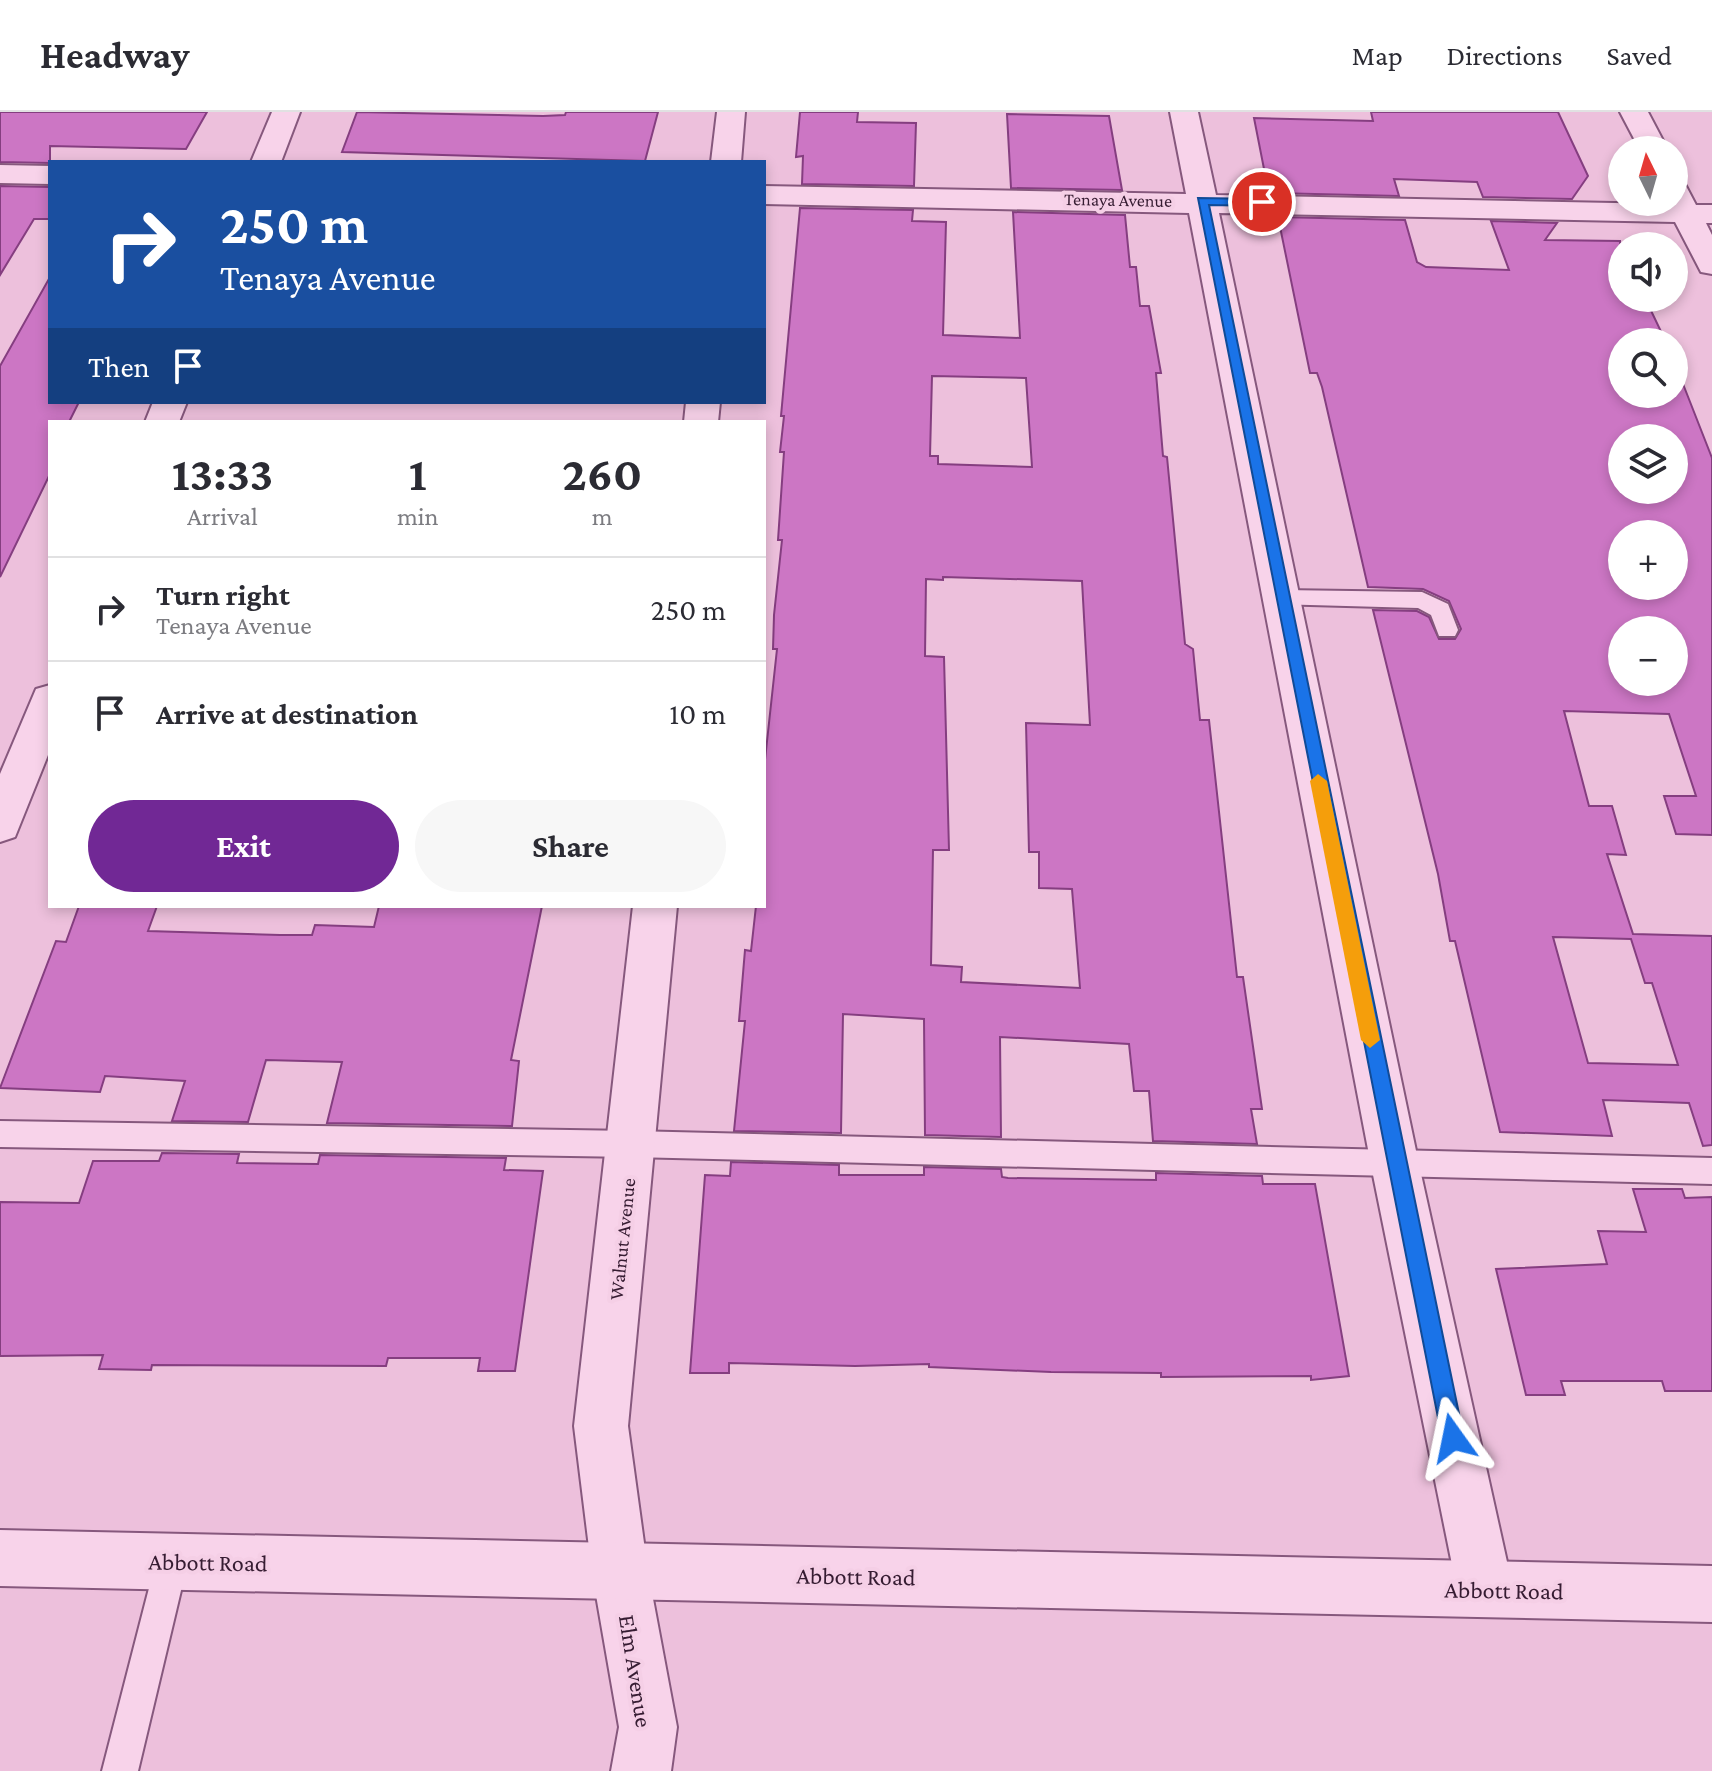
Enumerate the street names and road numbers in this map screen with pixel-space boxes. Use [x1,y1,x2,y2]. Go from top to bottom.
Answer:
street label: Tenaya Avenue [1064,189,1172,211]
street label: Walnut Avenue [605,1177,639,1301]
street label: Abbott Road [148,1547,268,1577]
street label: Abbott Road [796,1561,916,1591]
street label: Abbott Road [1444,1575,1564,1605]
street label: Elm Avenue [614,1613,658,1729]

